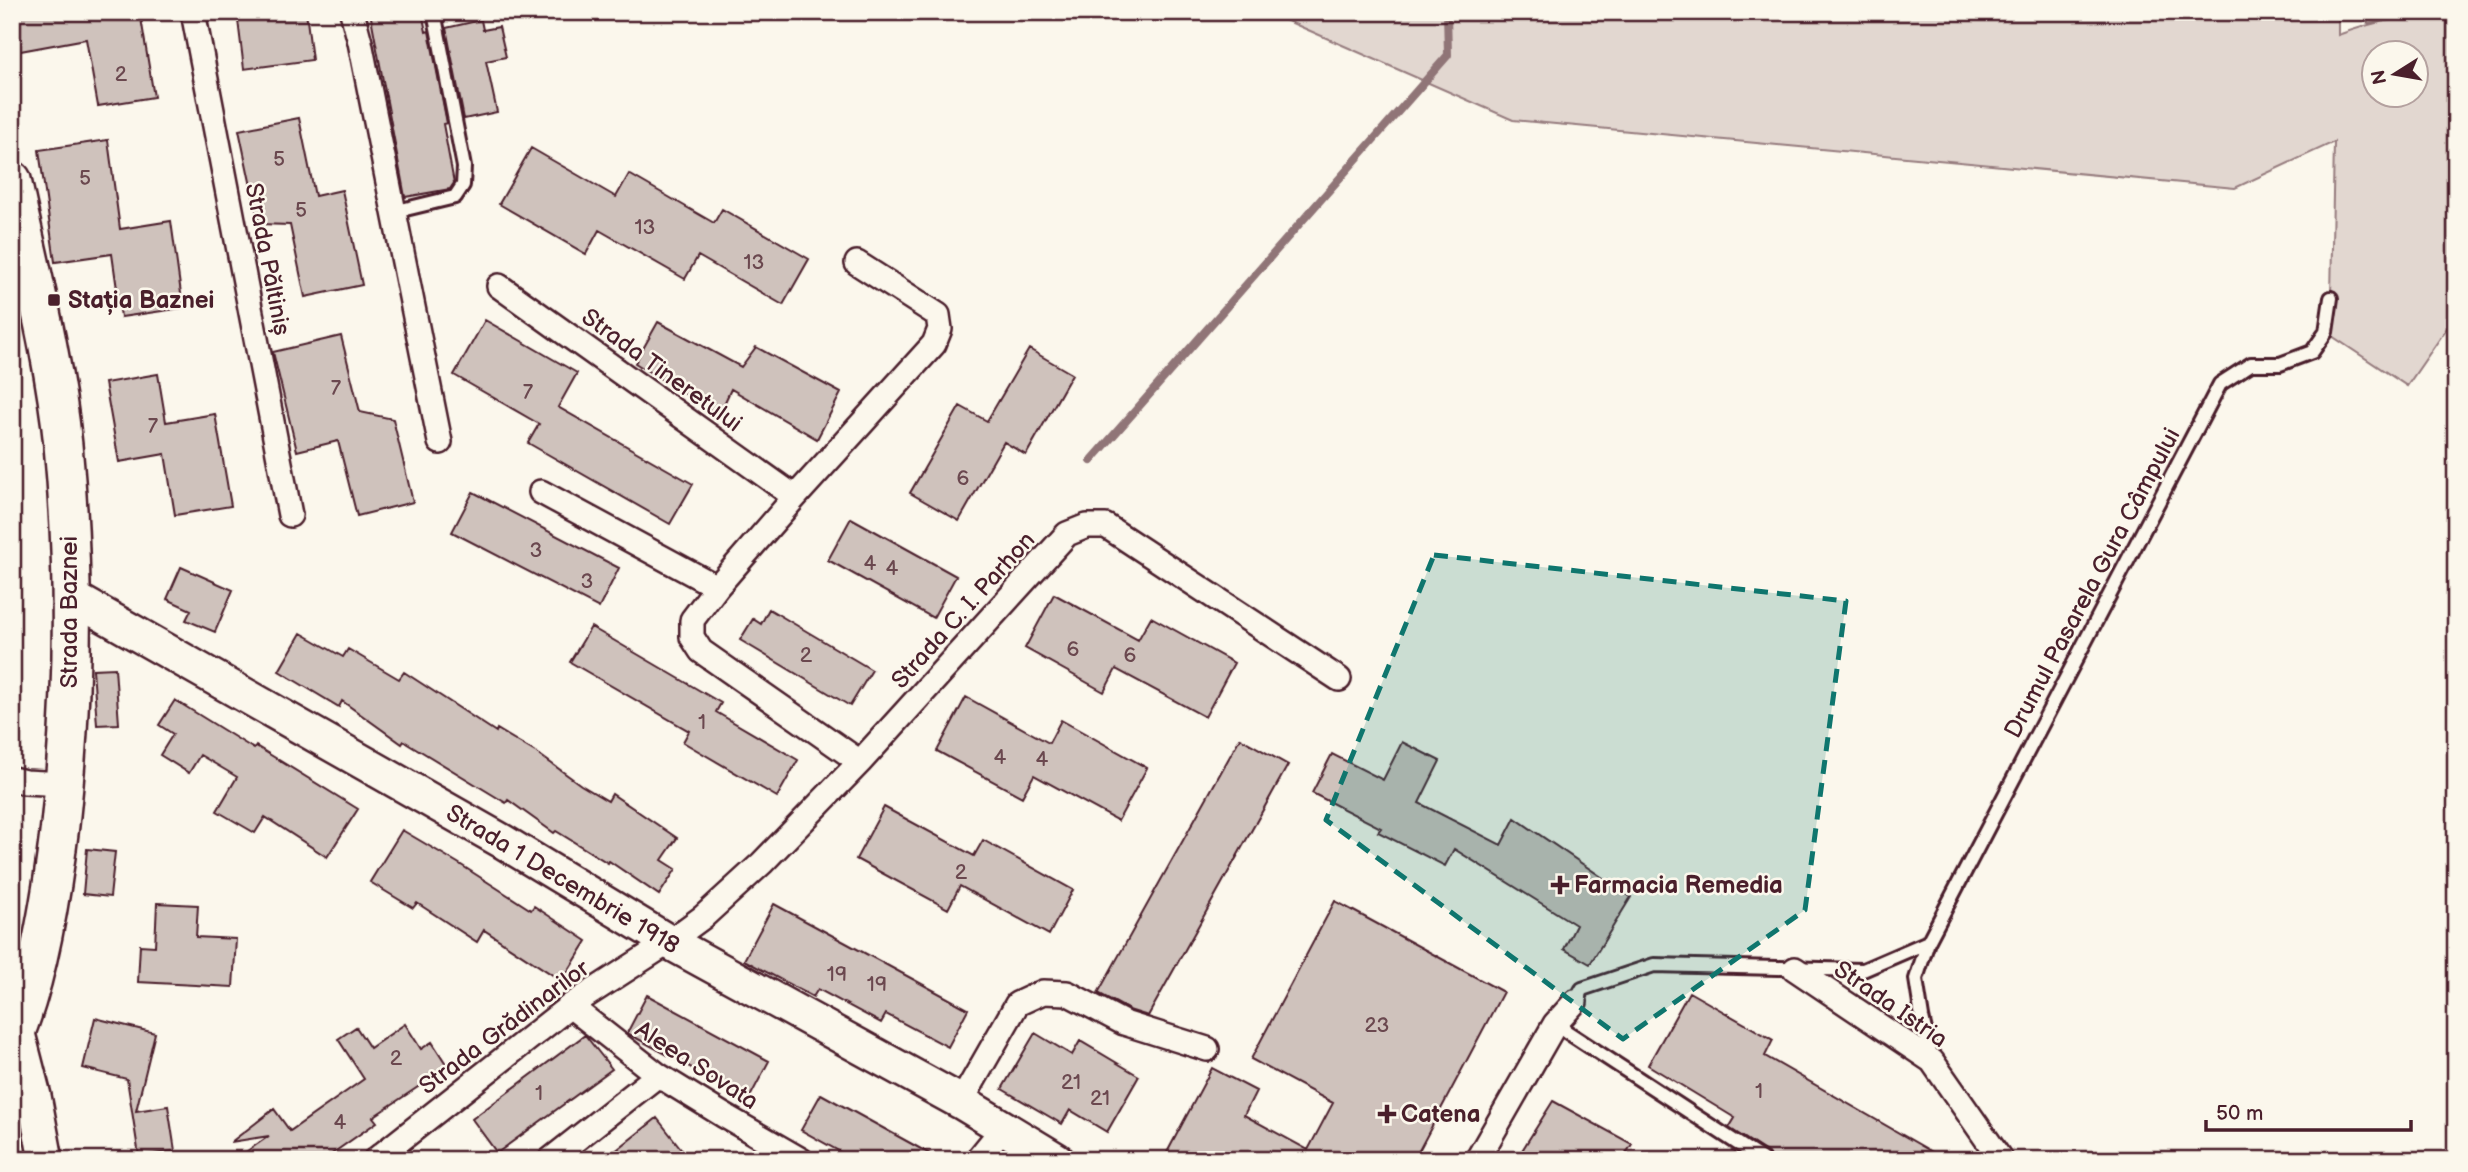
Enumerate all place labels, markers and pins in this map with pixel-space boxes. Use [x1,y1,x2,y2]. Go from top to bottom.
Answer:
place label: Stația Baznei [68,286,214,315]
marker: Stația Baznei [46,292,62,308]
place label: Farmacia Remedia [1574,871,1783,900]
marker: Farmacia Remedia [1552,877,1568,893]
place label: Catena [1401,1100,1480,1129]
marker: Catena [1379,1106,1395,1122]

